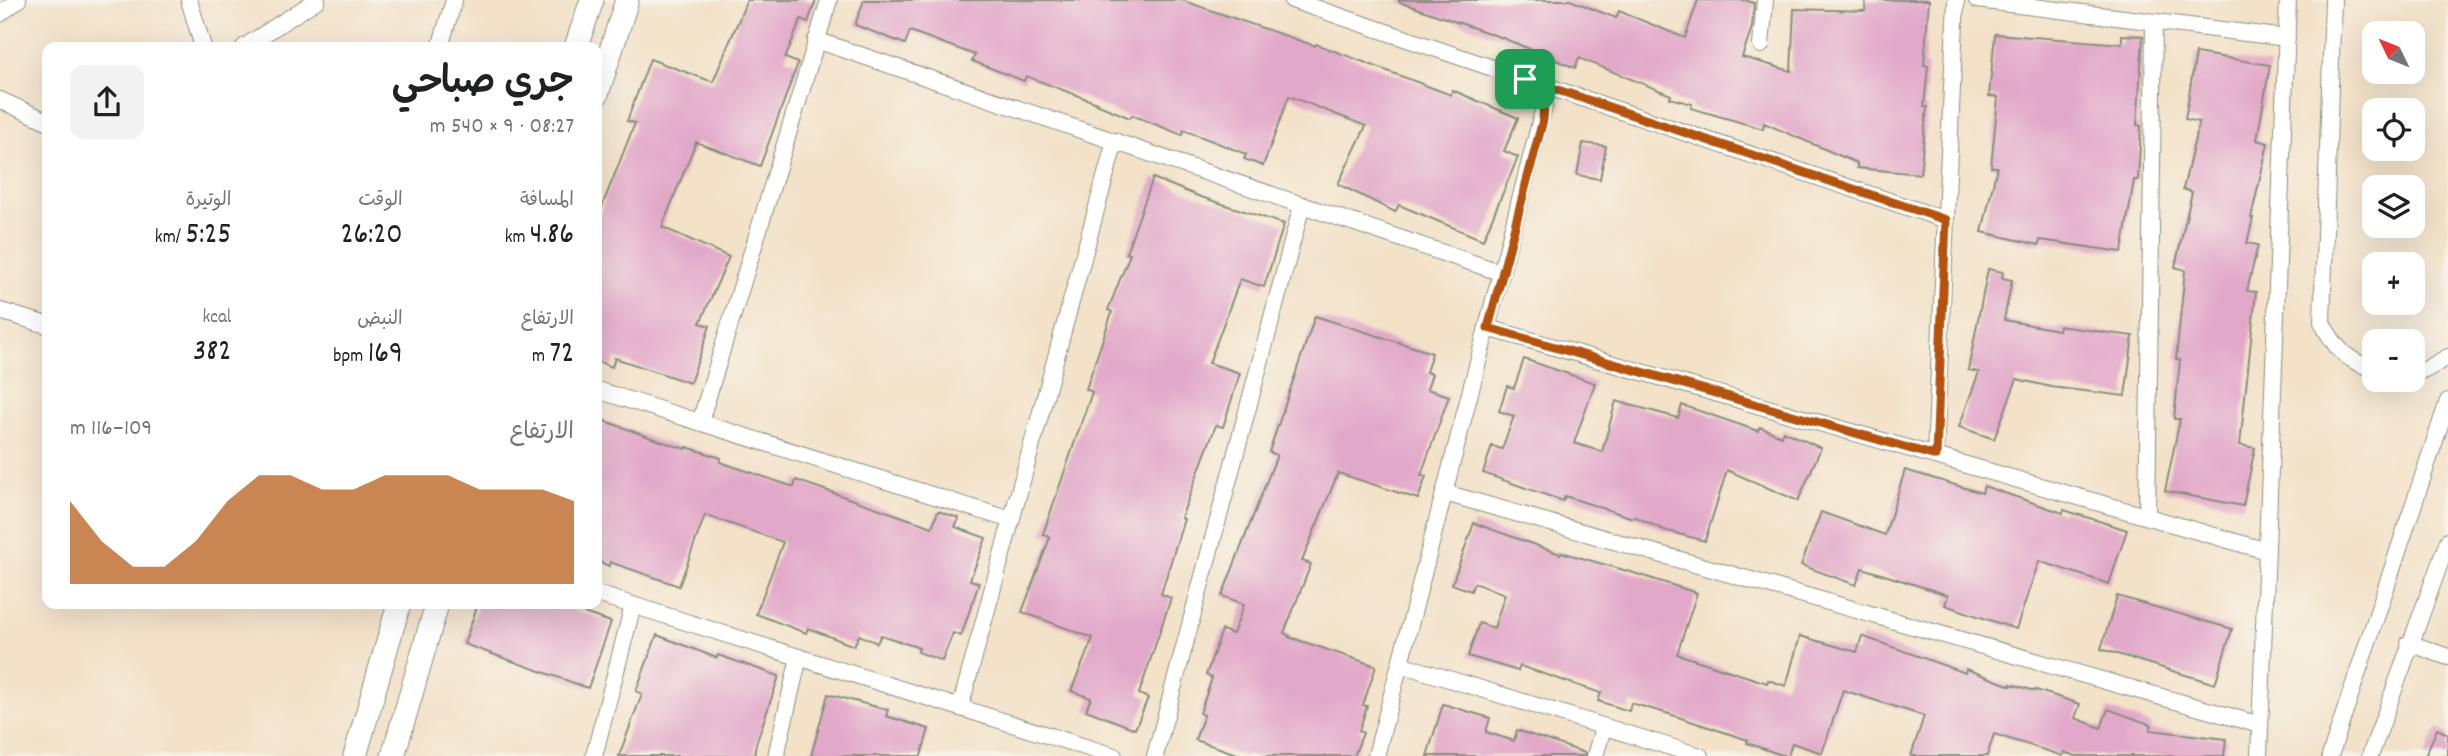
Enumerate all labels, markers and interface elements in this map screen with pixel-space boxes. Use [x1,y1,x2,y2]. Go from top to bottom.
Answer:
north arrow [2362,21,2426,84]
map controls [2362,21,2425,392]
pin [1495,49,1555,109]
text: جري صباحي [392,57,574,112]
icon: arrive [1506,60,1544,98]
button: share [70,65,144,139]
button: locate [2362,98,2425,161]
text: 08:27 · 9 × 540 m [430,111,574,144]
button: layers [2362,175,2425,238]
text: الوتيرة [185,188,231,215]
text: الوقت [358,188,403,215]
text: المسافة [520,188,574,215]
text: 5:25 [185,215,231,258]
text: 26:20 [340,215,403,258]
text: 4.86 [530,215,574,258]
text: /km [155,225,185,252]
text: km [505,225,530,252]
button: + [2362,252,2425,315]
text: kcal [202,305,231,332]
text: النبض [357,307,403,334]
text: الارتفاع [521,307,574,334]
button: − [2362,329,2425,392]
text: 382 [193,332,231,375]
text: 169 [368,334,403,377]
text: 72 [549,334,574,377]
text: bpm [333,344,368,371]
text: m [532,344,549,371]
text: 109–116 m [70,413,152,446]
text: الارتفاع [510,417,574,450]

